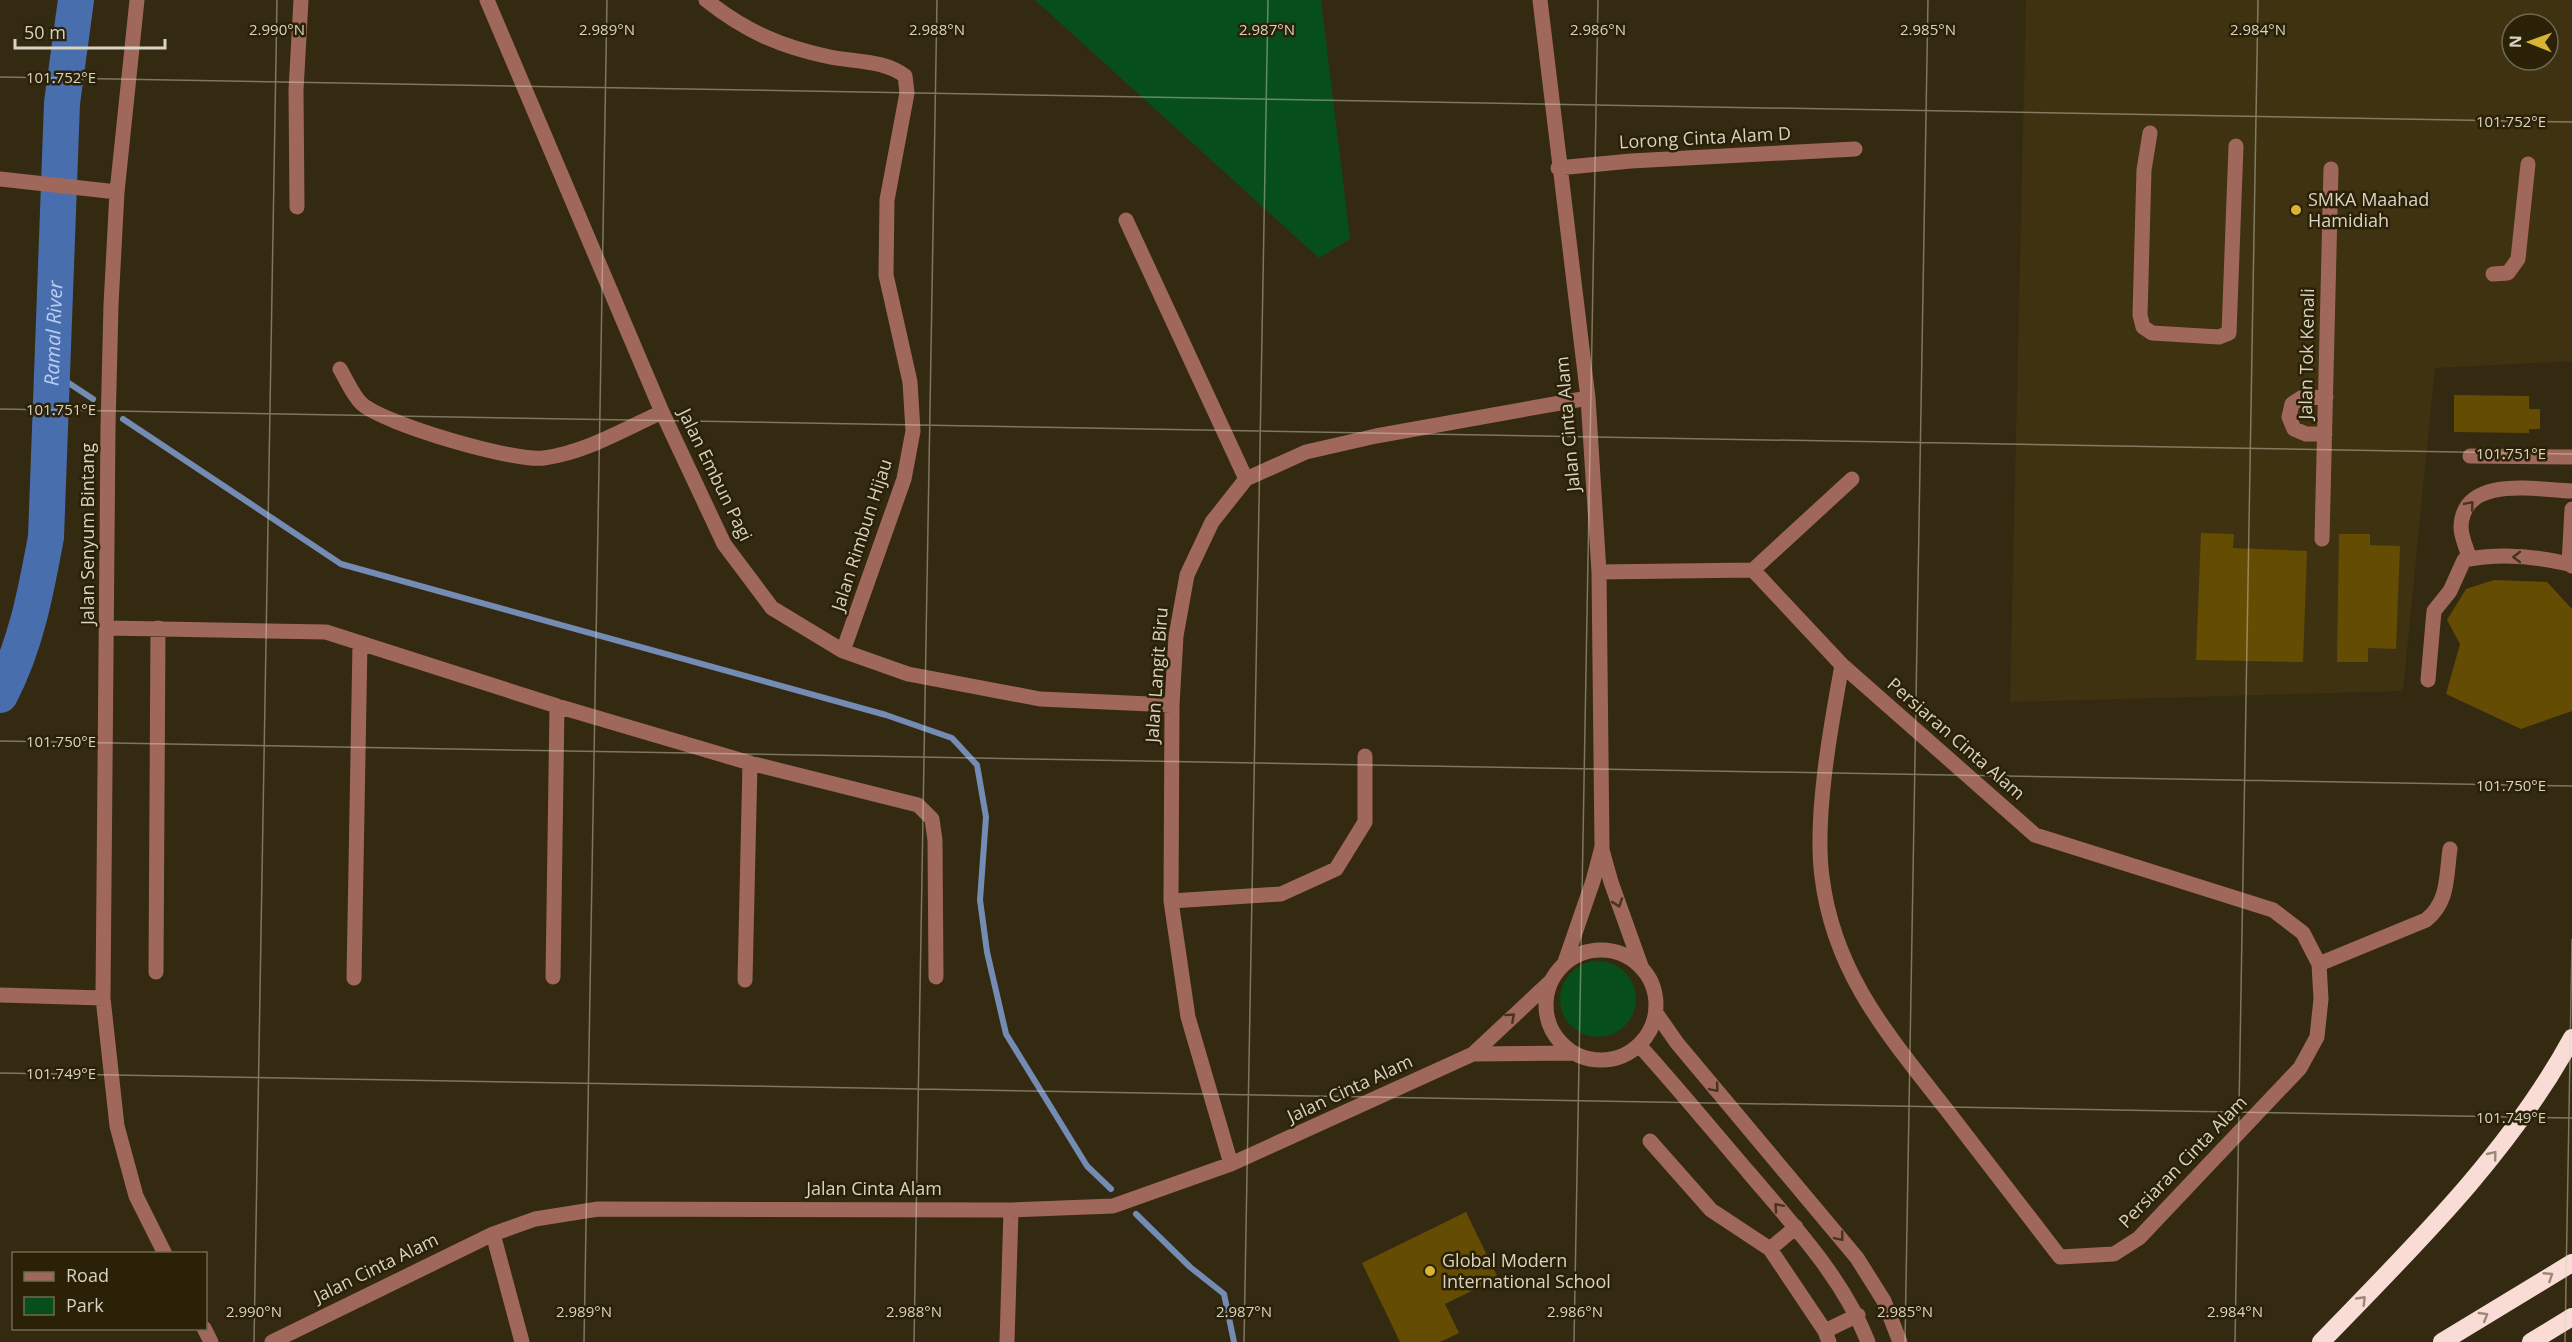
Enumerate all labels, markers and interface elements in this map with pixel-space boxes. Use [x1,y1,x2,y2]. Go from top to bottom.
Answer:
scale bar [15,12,165,50]
north arrow [2500,12,2560,72]
text: 2.990°N [249,19,305,39]
text: 2.989°N [579,19,635,39]
text: 2.988°N [909,19,965,39]
text: 2.987°N [1239,19,1295,39]
text: 2.986°N [1570,19,1626,39]
text: 2.985°N [1900,19,1956,39]
text: 2.984°N [2230,19,2286,39]
text: 50 m [24,20,66,44]
text: N [2504,35,2526,48]
text: 101.752°E [26,67,96,87]
text: 101.752°E [2476,111,2546,131]
street label: Lorong Cinta Alam D [1618,121,1792,153]
place label: SMKA Maahad Hamidiah [2308,187,2429,232]
marker: SMKA Maahad Hamidiah [2289,203,2303,217]
water label: Ramal River [38,279,68,386]
street label: Jalan Tok Kenali [2293,288,2319,422]
street label: Jalan Cinta Alam [1549,355,1585,495]
text: 101.751°E [26,399,96,419]
street label: Jalan Embun Pagi [673,402,758,545]
street label: Jalan Senyum Bintang [75,443,99,627]
text: 101.751°E [2476,443,2546,463]
street label: Jalan Rimbun Hijau [825,456,897,616]
one-way arrow [2463,501,2474,512]
one-way arrow [2513,551,2522,563]
street label: Jalan Langit Biru [1139,607,1173,745]
street label: Persiaran Cinta Alam [1883,672,2031,805]
text: 101.750°E [26,731,96,751]
text: 101.750°E [2476,775,2546,795]
one-way arrow [1610,897,1623,908]
one-way arrow [1504,1013,1515,1024]
street label: Jalan Cinta Alam [1281,1049,1416,1128]
text: 101.749°E [26,1063,96,1083]
one-way arrow [1707,1081,1718,1092]
street label: Persiaran Cinta Alam [2113,1090,2252,1233]
text: 101.749°E [2476,1107,2546,1127]
one-way arrow [2486,1151,2497,1162]
street label: Jalan Cinta Alam [804,1176,942,1200]
one-way arrow [1774,1203,1785,1214]
street label: Jalan Cinta Alam [308,1227,442,1309]
one-way arrow [1833,1230,1844,1241]
place label: Global Modern International School [1442,1248,1611,1293]
legend [12,1252,207,1330]
text: Road [66,1263,109,1287]
marker: Global Modern International School [1423,1264,1437,1278]
one-way arrow [2543,1271,2553,1283]
text: Park [66,1293,104,1317]
one-way arrow [2355,1296,2366,1306]
text: 2.990°N [226,1301,282,1321]
text: 2.989°N [556,1301,612,1321]
text: 2.988°N [886,1301,942,1321]
text: 2.987°N [1216,1301,1272,1321]
text: 2.986°N [1547,1301,1603,1321]
text: 2.985°N [1877,1301,1933,1321]
text: 2.984°N [2207,1301,2263,1321]
one-way arrow [2478,1312,2488,1324]

